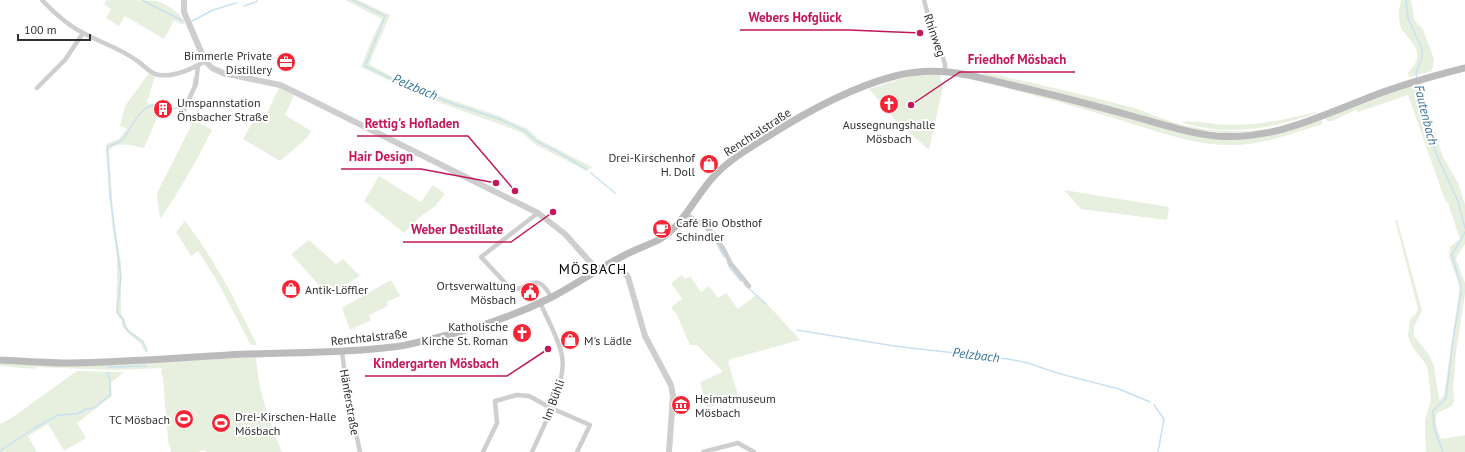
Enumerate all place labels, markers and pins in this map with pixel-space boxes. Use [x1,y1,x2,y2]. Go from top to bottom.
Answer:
callout: Webers Hofglück [740,5,849,30]
callout: Friedhof Mösbach [960,47,1075,72]
place label: Bimmerle Private Distillery [184,48,272,77]
office icon: Bimmerle Private Distillery [275,51,297,73]
church icon: Aussegnungshalle Mösbach [878,93,900,115]
place label: Umspannstation Önsbacher Straße [177,95,268,124]
building icon: Umspannstation Önsbacher Straße [152,98,174,120]
callout: Rettig's Hofladen [357,111,468,136]
place label: Aussegnungshalle Mösbach [843,117,935,146]
callout: Hair Design [341,144,421,169]
place label: Drei-Kirschenhof H. Doll [608,150,696,179]
shop icon: Drei-Kirschenhof H. Doll [698,153,720,175]
place label: Café Bio Obsthof Schindler [676,215,763,244]
callout: Weber Destillate [403,217,511,242]
cafe icon: Café Bio Obsthof Schindler [651,218,673,240]
shop icon: Antik-Löffler [280,278,302,300]
place label: Ortsverwaltung Mösbach [437,278,516,307]
public building icon: Ortsverwaltung Mösbach [519,281,541,303]
place label: Antik-Löffler [305,282,368,297]
place label: Katholische Kirche St. Roman [421,319,508,348]
church icon: Katholische Kirche St. Roman [511,322,533,344]
shop icon: M's Lädle [559,329,581,351]
place label: M's Lädle [584,333,632,348]
callout: Kindergarten Mösbach [365,351,507,376]
place label: Heimatmuseum Mösbach [695,391,776,420]
museum icon: Heimatmuseum Mösbach [670,394,692,416]
sports icon: TC Mösbach [173,408,195,430]
place label: Drei-Kirschen-Halle Mösbach [235,409,336,438]
place label: TC Mösbach [109,412,170,427]
sports icon: Drei-Kirschen-Halle Mösbach [210,412,232,434]

